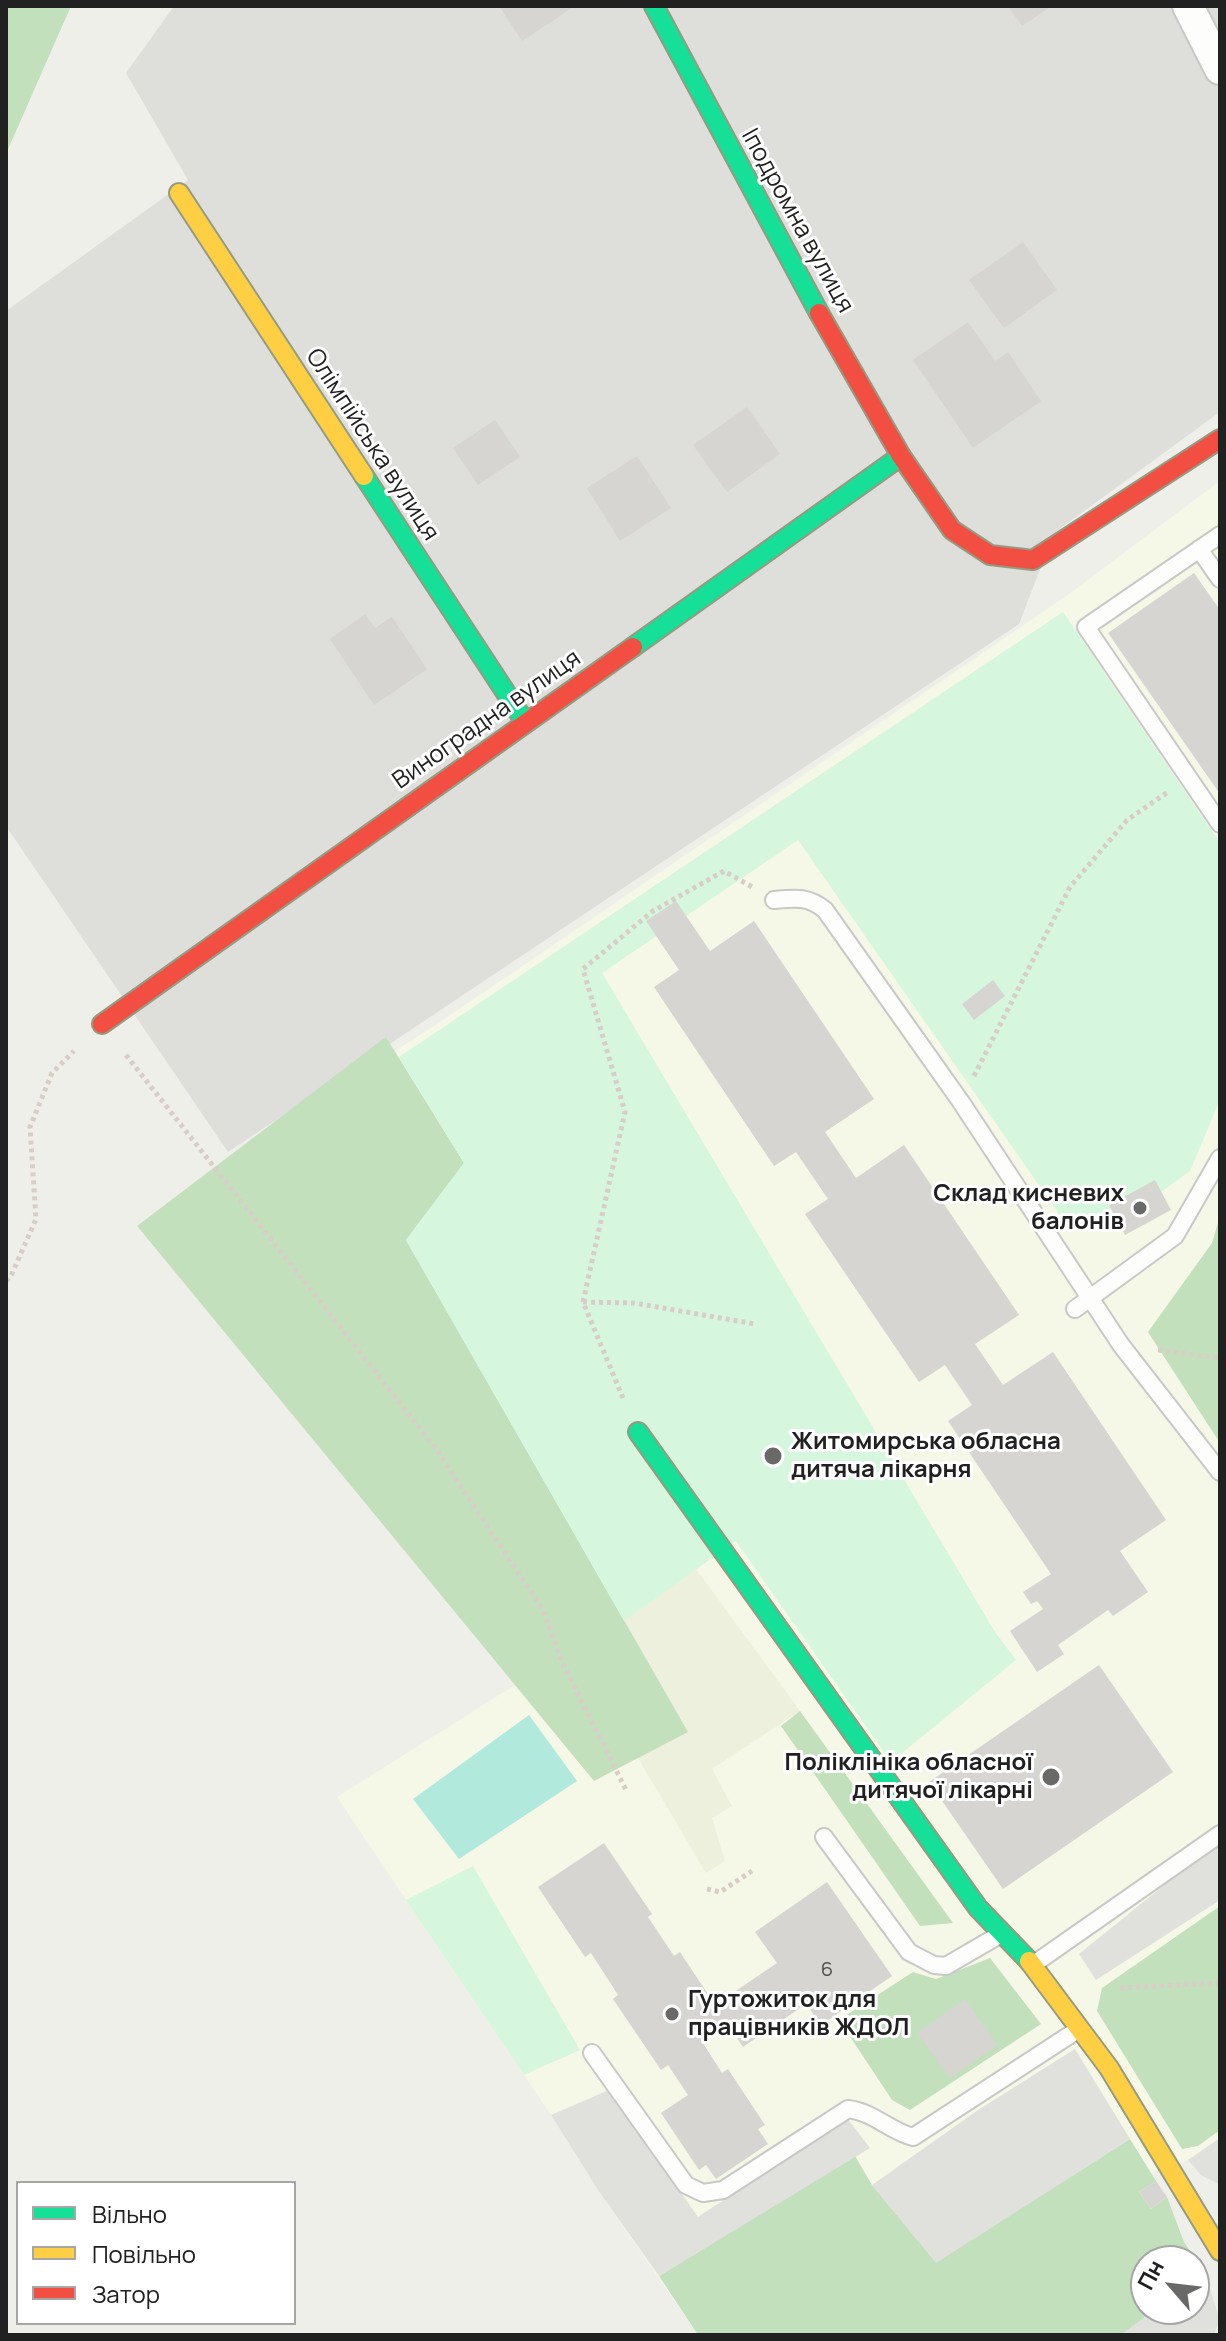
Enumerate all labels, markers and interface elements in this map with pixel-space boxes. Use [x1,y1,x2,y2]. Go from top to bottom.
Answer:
street label: Іподромна вулиця [735,124,859,318]
street label: Олімпійська вулиця [299,344,445,546]
street label: Виноградна вулиця [388,644,586,796]
place label: Склад кисневих балонів [933,1180,1124,1236]
marker: Склад кисневих балонів [1131,1199,1149,1217]
place label: Житомирська обласна дитяча лікарня [791,1428,1061,1484]
marker: Житомирська обласна дитяча лікарня [762,1445,784,1467]
place label: Поліклініка обласної дитячої лікарні [785,1749,1033,1805]
marker: Поліклініка обласної дитячої лікарні [1040,1766,1062,1788]
house number: 6 [821,1958,833,1982]
place label: Гуртожиток для працiвникiв ЖДОЛ [688,1986,909,2042]
marker: Гуртожиток для працiвникiв ЖДОЛ [663,2005,681,2023]
legend [16,2181,296,2325]
text: Вільно [92,2197,167,2230]
text: Повільно [92,2237,196,2270]
north arrow [1130,2245,1210,2325]
text: Пн [1130,2255,1171,2295]
text: Затор [92,2277,160,2310]

